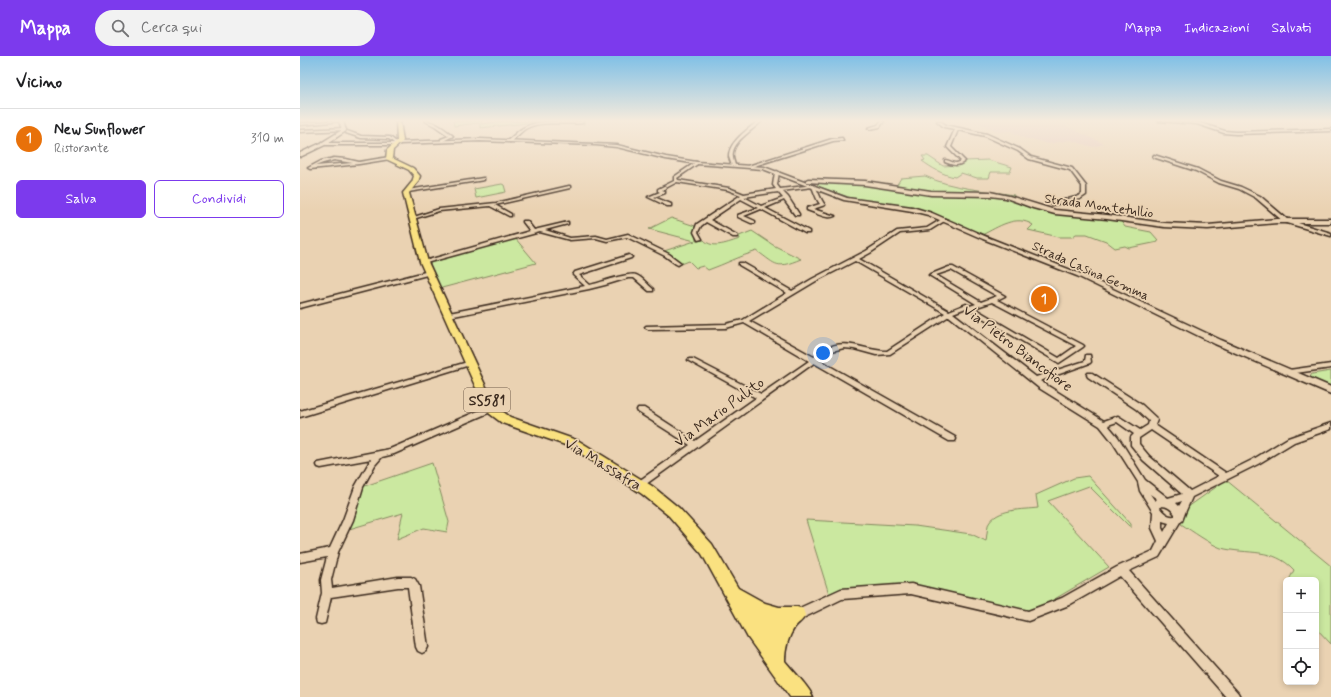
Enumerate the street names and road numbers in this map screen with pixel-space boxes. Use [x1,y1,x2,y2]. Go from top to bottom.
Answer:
street label: Strada Montetullio [1043,190,1155,223]
street label: Strada Casina Gemma [1029,238,1152,305]
street label: Via Pietro Biancofiore [958,301,1077,397]
street label: Via Mario Pulito [670,373,769,452]
road number: SS581 [464,388,510,412]
street label: Via Massafra [560,434,645,496]

